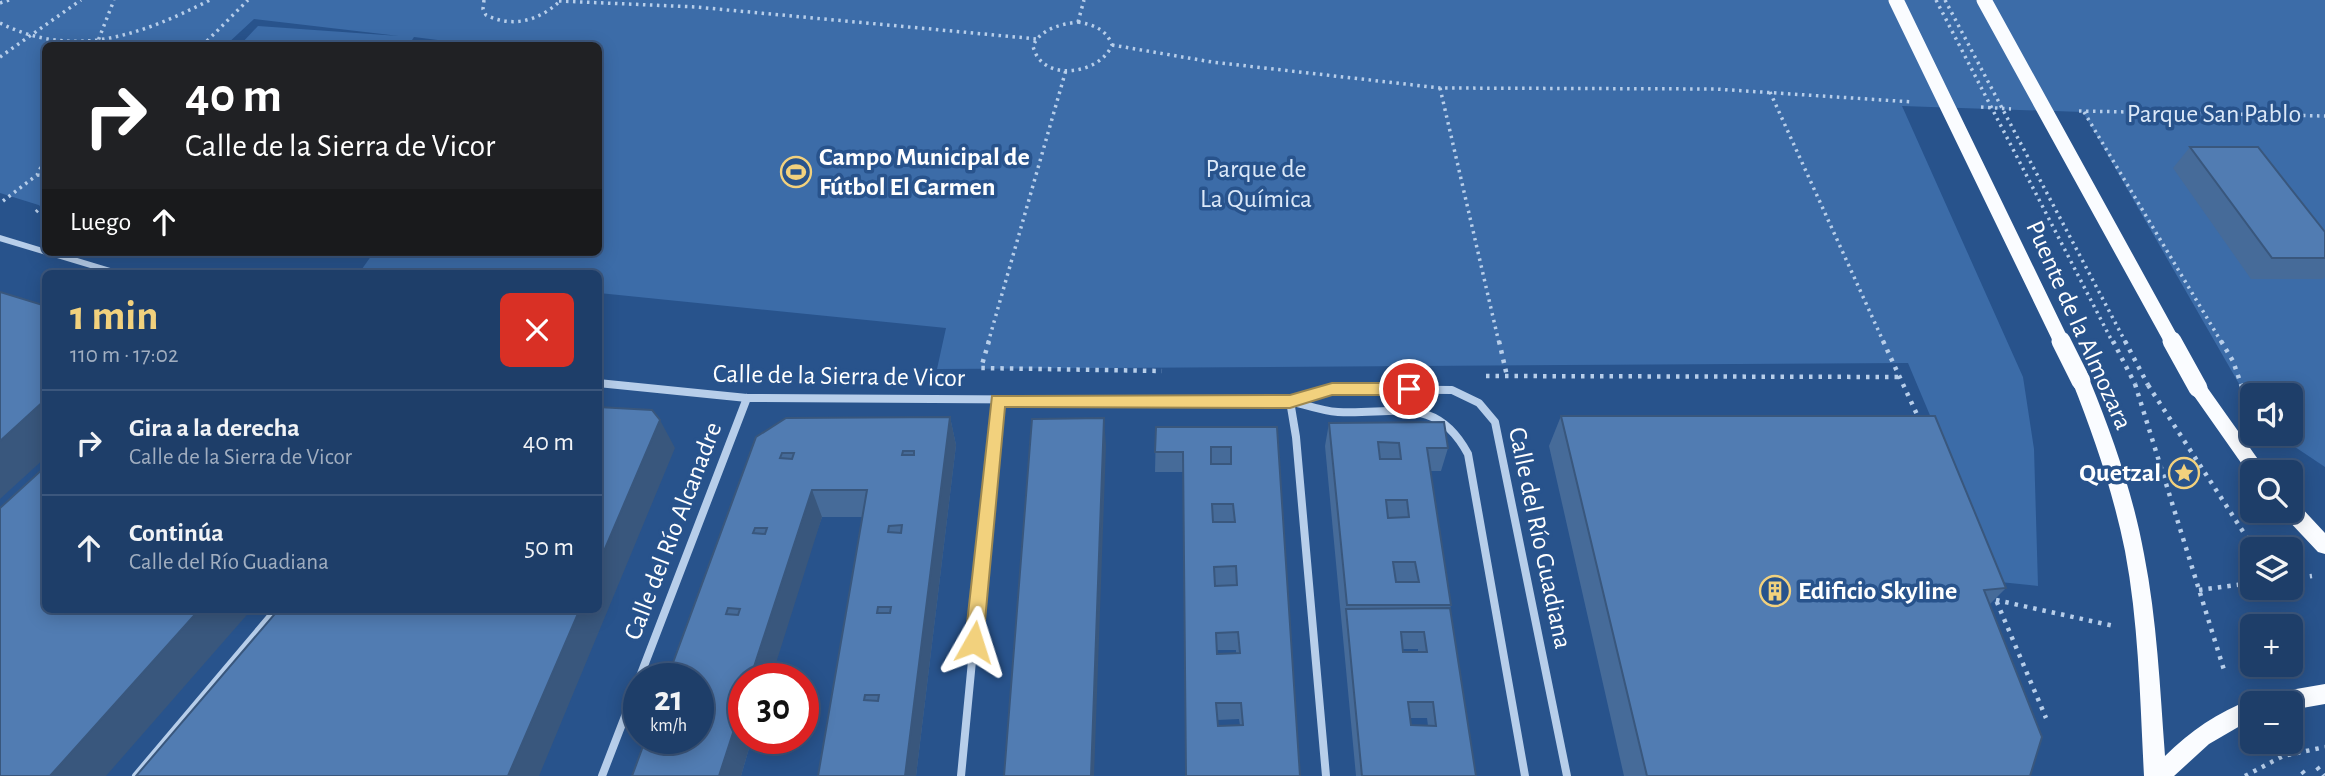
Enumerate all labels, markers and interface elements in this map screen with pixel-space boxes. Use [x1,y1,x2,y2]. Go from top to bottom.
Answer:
icon: right [70,70,161,161]
text: 40 m [185,72,282,121]
park label: Parque San Pablo [2127,101,2301,127]
text: Calle de la Sierra de Vicor [185,130,495,162]
place label: Campo Municipal de Fútbol El Carmen [819,144,1030,200]
sports icon: Campo Municipal de Fútbol El Carmen [779,155,813,189]
park label: Parque de La Química [1200,156,1312,212]
icon: ahead [145,203,183,241]
text: Luego [70,209,131,235]
street label: Puente de la Almozara [2021,217,2137,433]
button: close [500,293,574,367]
text: 1 min [70,295,159,337]
text: 110 m · 17:02 [70,344,178,367]
pin [1379,359,1439,419]
street label: Calle de la Sierra de Vicor [713,361,966,391]
icon: arrive [1390,370,1428,408]
map controls [2240,383,2303,754]
button: sound [2240,383,2303,446]
text: Gira a la derecha [129,415,300,441]
street label: Calle del Río Alcanadre [620,419,726,643]
icon: right [70,424,108,462]
street label: Calle del Río Guadiana [1504,425,1576,651]
text: 40 m [523,429,574,455]
text: Calle de la Sierra de Vicor [129,446,352,469]
place icon: Quetzal [2167,456,2201,490]
place label: Quetzal [2079,460,2161,486]
button: search [2240,460,2303,523]
text: Continúa [129,520,224,546]
icon: ahead [70,529,108,567]
text: 50 m [524,534,574,560]
button: layers [2240,537,2303,600]
text: Calle del Río Guadiana [129,551,329,574]
building icon: Edificio Skyline [1758,574,1792,608]
place label: Edificio Skyline [1798,578,1957,604]
position arrow [937,605,1011,679]
button: + [2240,614,2303,677]
speed limit sign: 30 [728,663,819,754]
text: 21 [654,682,683,717]
button: − [2240,691,2303,754]
text: km/h [650,717,687,735]

